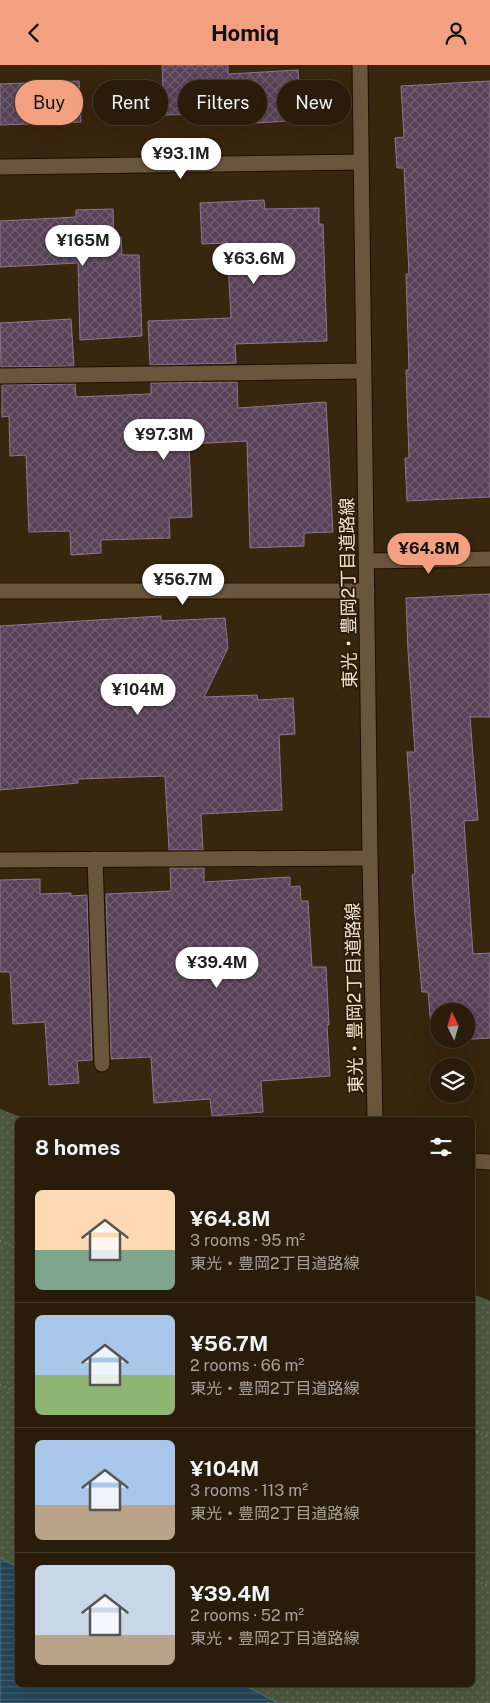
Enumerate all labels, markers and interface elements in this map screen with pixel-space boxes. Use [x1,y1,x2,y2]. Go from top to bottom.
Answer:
icon: back [20,19,48,47]
icon: person [442,19,470,47]
text: Homiq [211,20,279,46]
chip: Buy [15,80,83,125]
chip: Rent [93,80,168,125]
chip: Filters [178,80,267,125]
chip: New [277,80,351,125]
pin: ¥93.1M [140,137,222,180]
text: ¥93.1M [152,144,210,163]
pin: ¥165M [48,225,118,267]
text: ¥165M [56,231,110,250]
pin: ¥63.6M [213,243,295,285]
text: ¥63.6M [223,249,285,268]
pin: ¥97.3M [123,419,205,461]
text: ¥97.3M [135,425,193,444]
street label: 東光・豊岡2丁目道路線 [336,497,360,689]
pin: ¥64.8M [388,533,470,575]
text: ¥64.8M [398,539,460,558]
pin: ¥56.7M [142,563,224,606]
text: ¥56.7M [153,570,213,589]
pin: ¥104M [103,673,173,716]
text: ¥104M [112,680,164,699]
street label: 東光・豊岡2丁目道路線 [342,902,366,1094]
pin: ¥39.4M [176,947,258,989]
text: ¥39.4M [186,953,248,972]
north arrow [430,1003,475,1047]
map controls [430,1003,475,1103]
button: layers [430,1058,475,1103]
icon: filters [427,1133,455,1161]
text: 8 homes [35,1135,120,1160]
text: ¥64.8M [190,1206,270,1231]
icon: home [75,1210,135,1270]
text: 3 rooms · 95 m² [190,1231,305,1250]
text: 東光・豊岡2丁目道路線 [190,1254,360,1273]
text: ¥56.7M [190,1331,268,1356]
icon: home [75,1335,135,1395]
text: 2 rooms · 66 m² [190,1356,304,1375]
text: 東光・豊岡2丁目道路線 [190,1379,360,1398]
text: ¥104M [190,1456,259,1481]
icon: home [75,1460,135,1520]
text: 3 rooms · 113 m² [190,1481,308,1500]
text: 東光・豊岡2丁目道路線 [190,1504,360,1523]
text: ¥39.4M [190,1581,270,1606]
icon: home [75,1585,135,1645]
text: 2 rooms · 52 m² [190,1606,304,1625]
text: 東光・豊岡2丁目道路線 [190,1629,360,1648]

